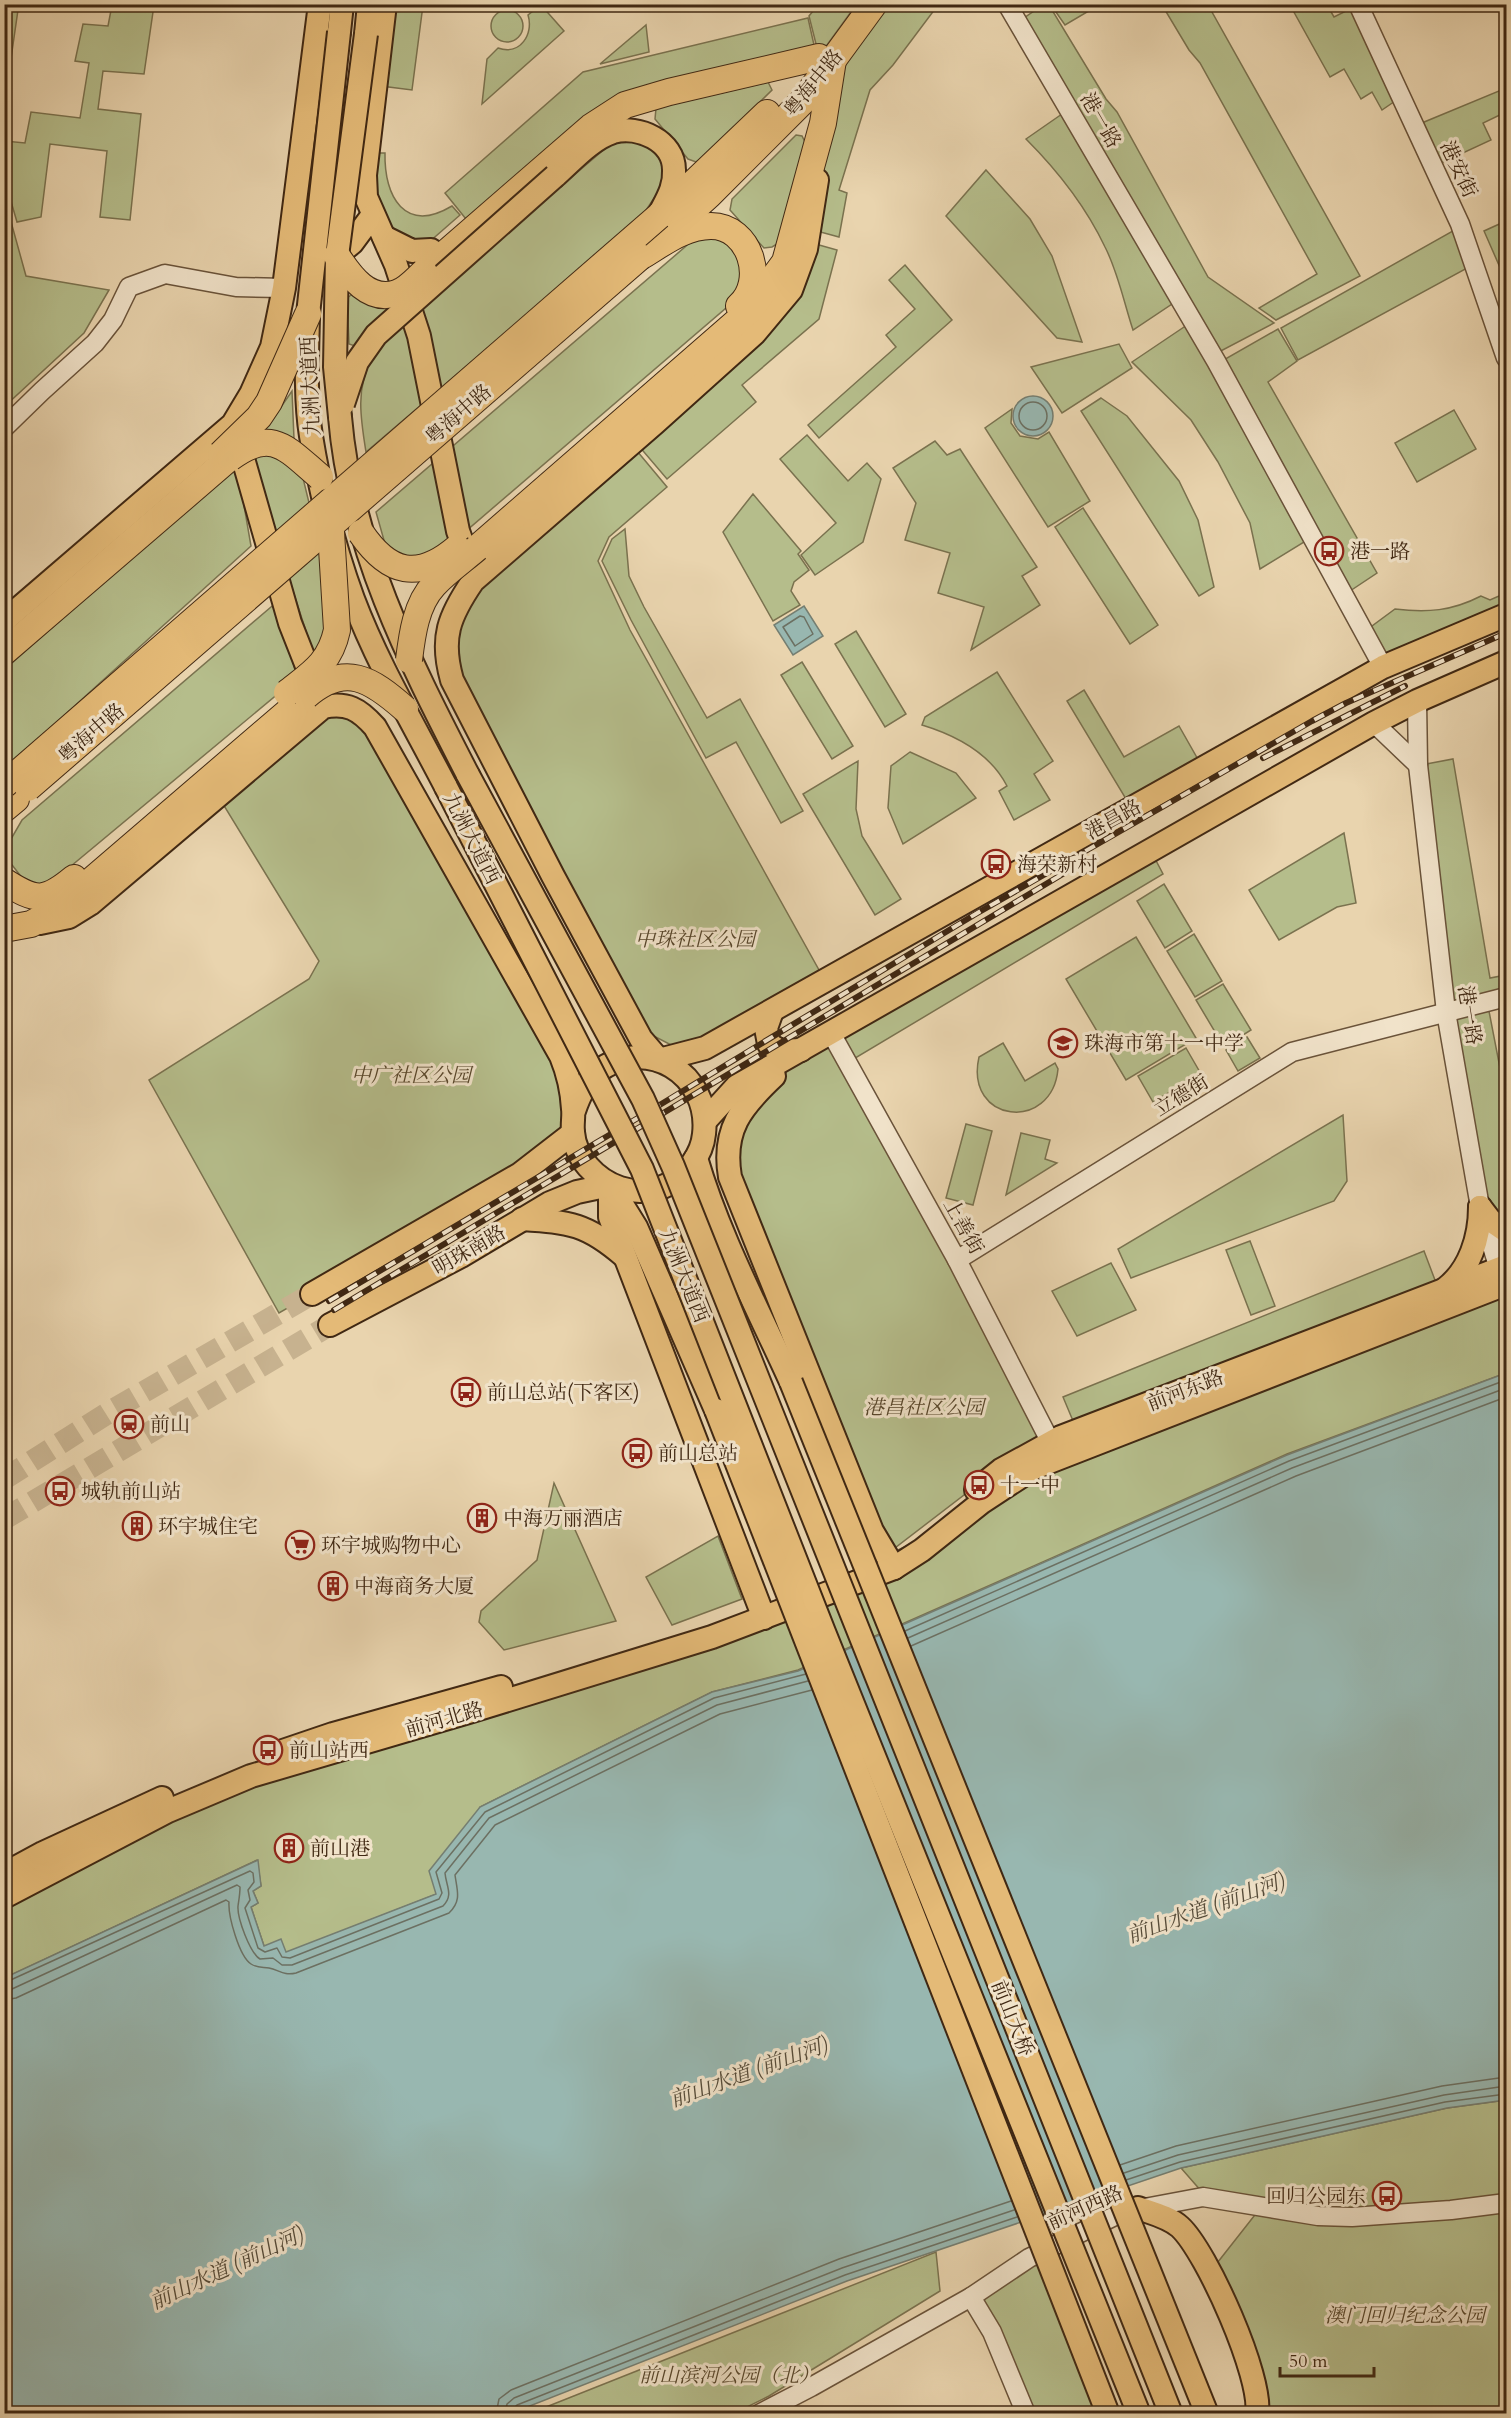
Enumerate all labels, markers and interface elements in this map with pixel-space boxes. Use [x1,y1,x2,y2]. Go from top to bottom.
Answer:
street label: 粤海中路 [778,44,849,123]
street label: 港一路 [1074,88,1127,153]
street label: 港安街 [1434,136,1483,202]
street label: 九洲大道西 [294,335,327,437]
street label: 粤海中路 [419,378,497,451]
bus stop icon: 港一路 [1313,535,1345,567]
place label: 港一路 [1350,538,1410,565]
street label: 粤海中路 [52,697,130,770]
street label: 九洲大道西 [437,788,506,889]
street label: 港昌路 [1080,793,1146,846]
bus stop icon: 海荣新村 [980,848,1012,880]
place label: 海荣新村 [1017,851,1097,878]
park label: 中珠社区公园 [635,926,758,953]
street label: 港一路 [1451,983,1488,1047]
school or university icon: 珠海市第十一中学 [1047,1027,1079,1059]
place label: 珠海市第十一中学 [1084,1030,1244,1057]
park label: 中广社区公园 [351,1062,474,1089]
street label: 立德街 [1149,1068,1214,1123]
street label: 上善街 [937,1193,990,1259]
street label: 明珠南路 [428,1219,511,1282]
street label: 九洲大道西 [652,1224,715,1327]
street label: 前河东路 [1143,1364,1227,1417]
bus stop icon: 前山总站(下客区) [450,1376,482,1408]
place label: 前山总站(下客区) [487,1379,640,1406]
park label: 港昌社区公园 [864,1394,987,1421]
station icon: 前山 [113,1408,145,1440]
place label: 前山 [150,1411,190,1438]
bus stop icon: 前山总站 [621,1437,653,1469]
place label: 前山总站 [658,1440,738,1467]
bus stop icon: 十一中 [963,1469,995,1501]
place label: 十一中 [1000,1472,1060,1499]
bus stop icon: 城轨前山站 [44,1475,76,1507]
place label: 城轨前山站 [81,1478,181,1505]
building icon: 中海万丽酒店 [466,1502,498,1534]
place label: 中海万丽酒店 [503,1505,623,1532]
building icon: 环宇城住宅 [121,1510,153,1542]
place label: 环宇城住宅 [158,1513,258,1540]
supermarket icon: 环宇城购物中心 [284,1529,316,1561]
place label: 环宇城购物中心 [321,1532,461,1559]
building icon: 中海商务大厦 [317,1570,349,1602]
place label: 中海商务大厦 [354,1573,474,1600]
street label: 前河北路 [402,1695,486,1743]
bus stop icon: 前山站西 [252,1734,284,1766]
place label: 前山站西 [289,1737,369,1764]
building icon: 前山港 [273,1832,305,1864]
place label: 前山港 [310,1835,370,1862]
water label: 前山水道 (前山河) [1123,1866,1290,1951]
street label: 前山大桥 [985,1976,1040,2060]
water label: 前山水道 (前山河) [666,2030,833,2115]
street label: 前河西路 [1043,2179,1127,2236]
bus stop icon: 回归公园东 [1371,2180,1403,2212]
place label: 回归公园东 [1266,2183,1366,2210]
water label: 前山水道 (前山河) [145,2220,309,2317]
park label: 澳门回归纪念公园 [1325,2302,1488,2329]
scale bar [1280,2340,1374,2378]
text: 50 m [1289,2349,1328,2374]
park label: 前山滨河公园（北） [639,2362,819,2389]

